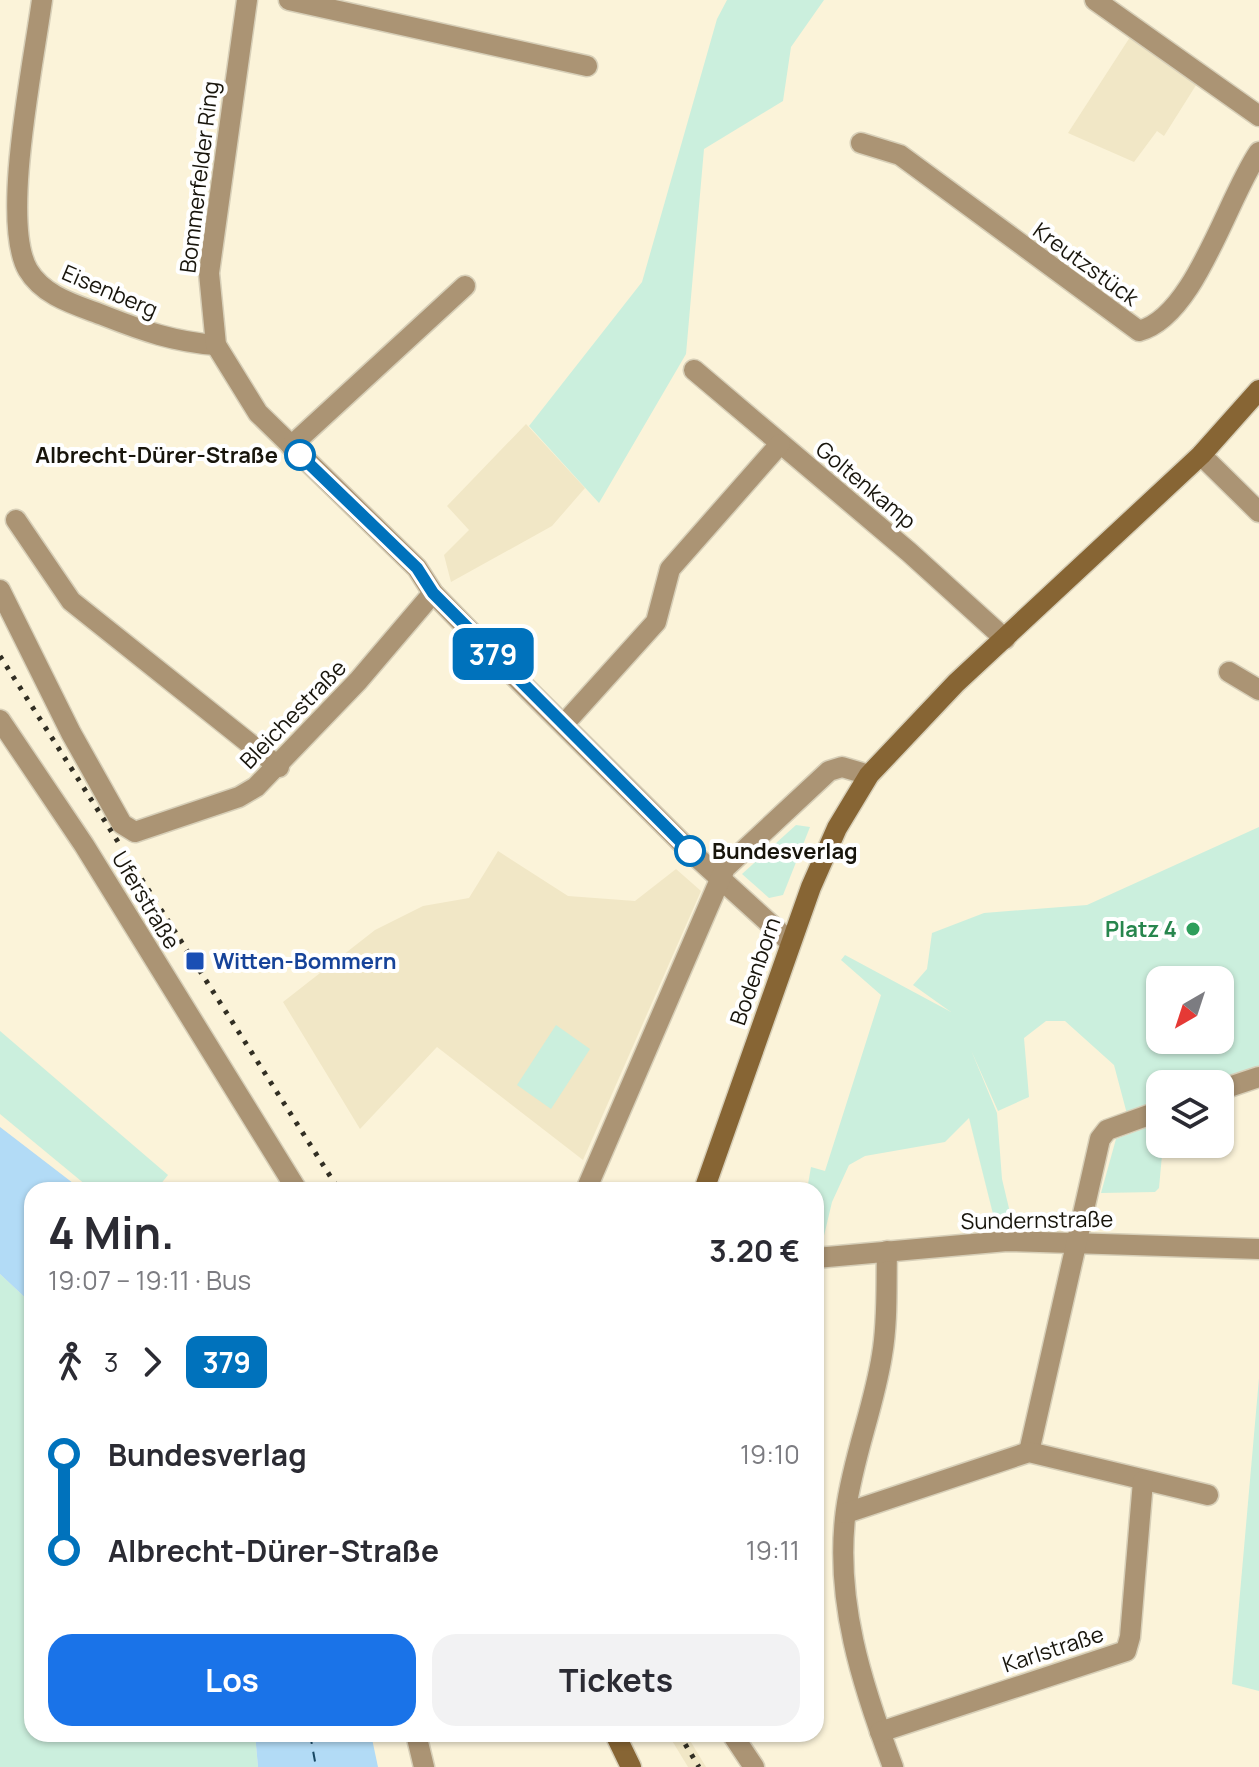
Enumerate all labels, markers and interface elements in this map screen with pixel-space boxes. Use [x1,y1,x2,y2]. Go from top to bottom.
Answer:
street label: Bommerfelder Ring [172,79,226,275]
street label: Kreutzstück [1027,216,1146,313]
street label: Eisenberg [58,257,162,325]
street label: Goltenkamp [809,434,923,536]
place label: Albrecht-Dürer-Straße [35,440,278,470]
marker: Albrecht-Dürer-Straße [285,440,315,470]
line badge: 379 [447,628,539,680]
text: 379 [469,635,517,673]
street label: Bleichestraße [233,653,353,775]
marker: Bundesverlag [675,836,705,866]
place label: Bundesverlag [712,836,858,866]
street label: Uferstraße [105,845,187,955]
street label: Bodenborn [723,913,787,1029]
place label: Platz 4 [1105,914,1177,944]
marker: Platz 4 [1184,920,1202,938]
place label: Witten-Bommern [213,946,396,976]
marker: Witten-Bommern [184,950,206,972]
north arrow [1146,966,1234,1054]
map controls [1146,966,1234,1158]
button: layers [1146,1070,1234,1158]
text: 4 Min. [48,1202,174,1262]
street label: Sundernstraße [960,1204,1114,1236]
text: 3.20 € [709,1230,800,1271]
text: 19:07 – 19:11 · Bus [48,1262,251,1298]
icon: walk [48,1340,92,1384]
icon: forward [130,1340,174,1384]
text: 379 [202,1343,251,1381]
text: 3 [104,1344,118,1380]
text: Bundesverlag [108,1434,307,1475]
text: 19:10 [740,1436,800,1472]
text: Albrecht-Dürer-Straße [108,1530,439,1571]
text: 19:11 [746,1532,800,1568]
street label: Karlstraße [999,1619,1107,1679]
button: Los [48,1634,416,1726]
button: Tickets [432,1634,800,1726]

